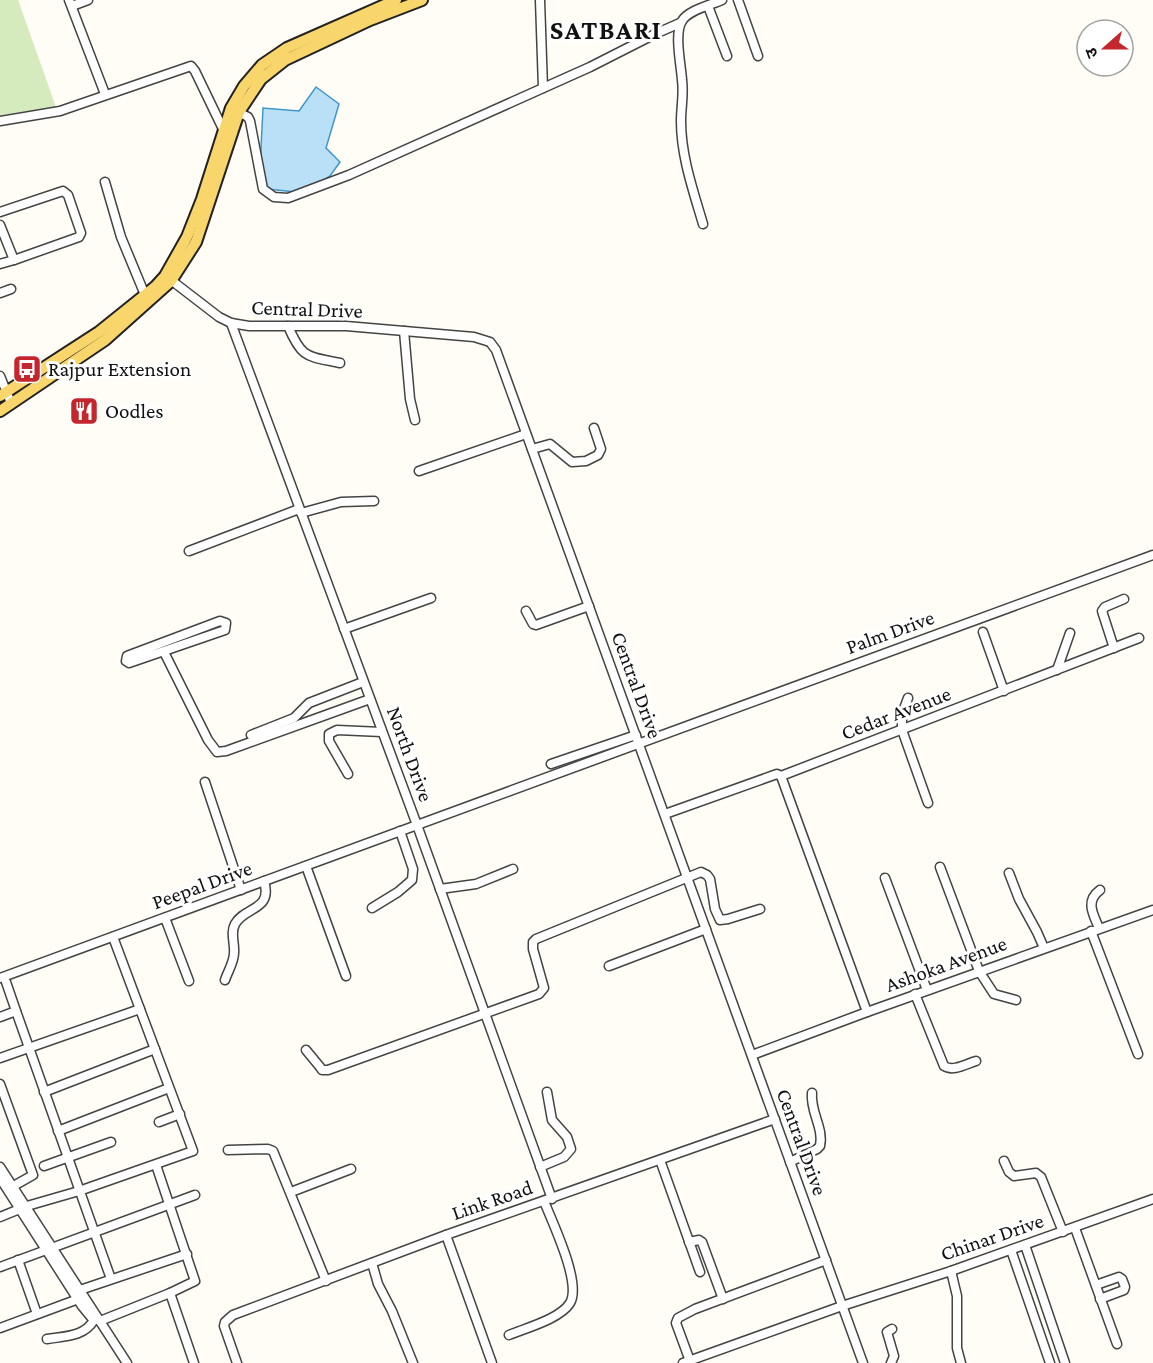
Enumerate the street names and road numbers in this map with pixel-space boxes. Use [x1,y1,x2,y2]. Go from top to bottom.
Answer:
street label: Central Drive [251,295,363,323]
street label: Palm Drive [843,605,937,659]
street label: Central Drive [607,628,667,742]
street label: Cedar Avenue [838,681,954,745]
street label: North Drive [382,703,438,805]
street label: Peepal Drive [149,856,255,914]
street label: Ashoka Avenue [882,931,1010,997]
street label: Central Drive [772,1085,832,1199]
street label: Link Road [448,1175,536,1225]
street label: Chinar Drive [937,1208,1047,1266]

